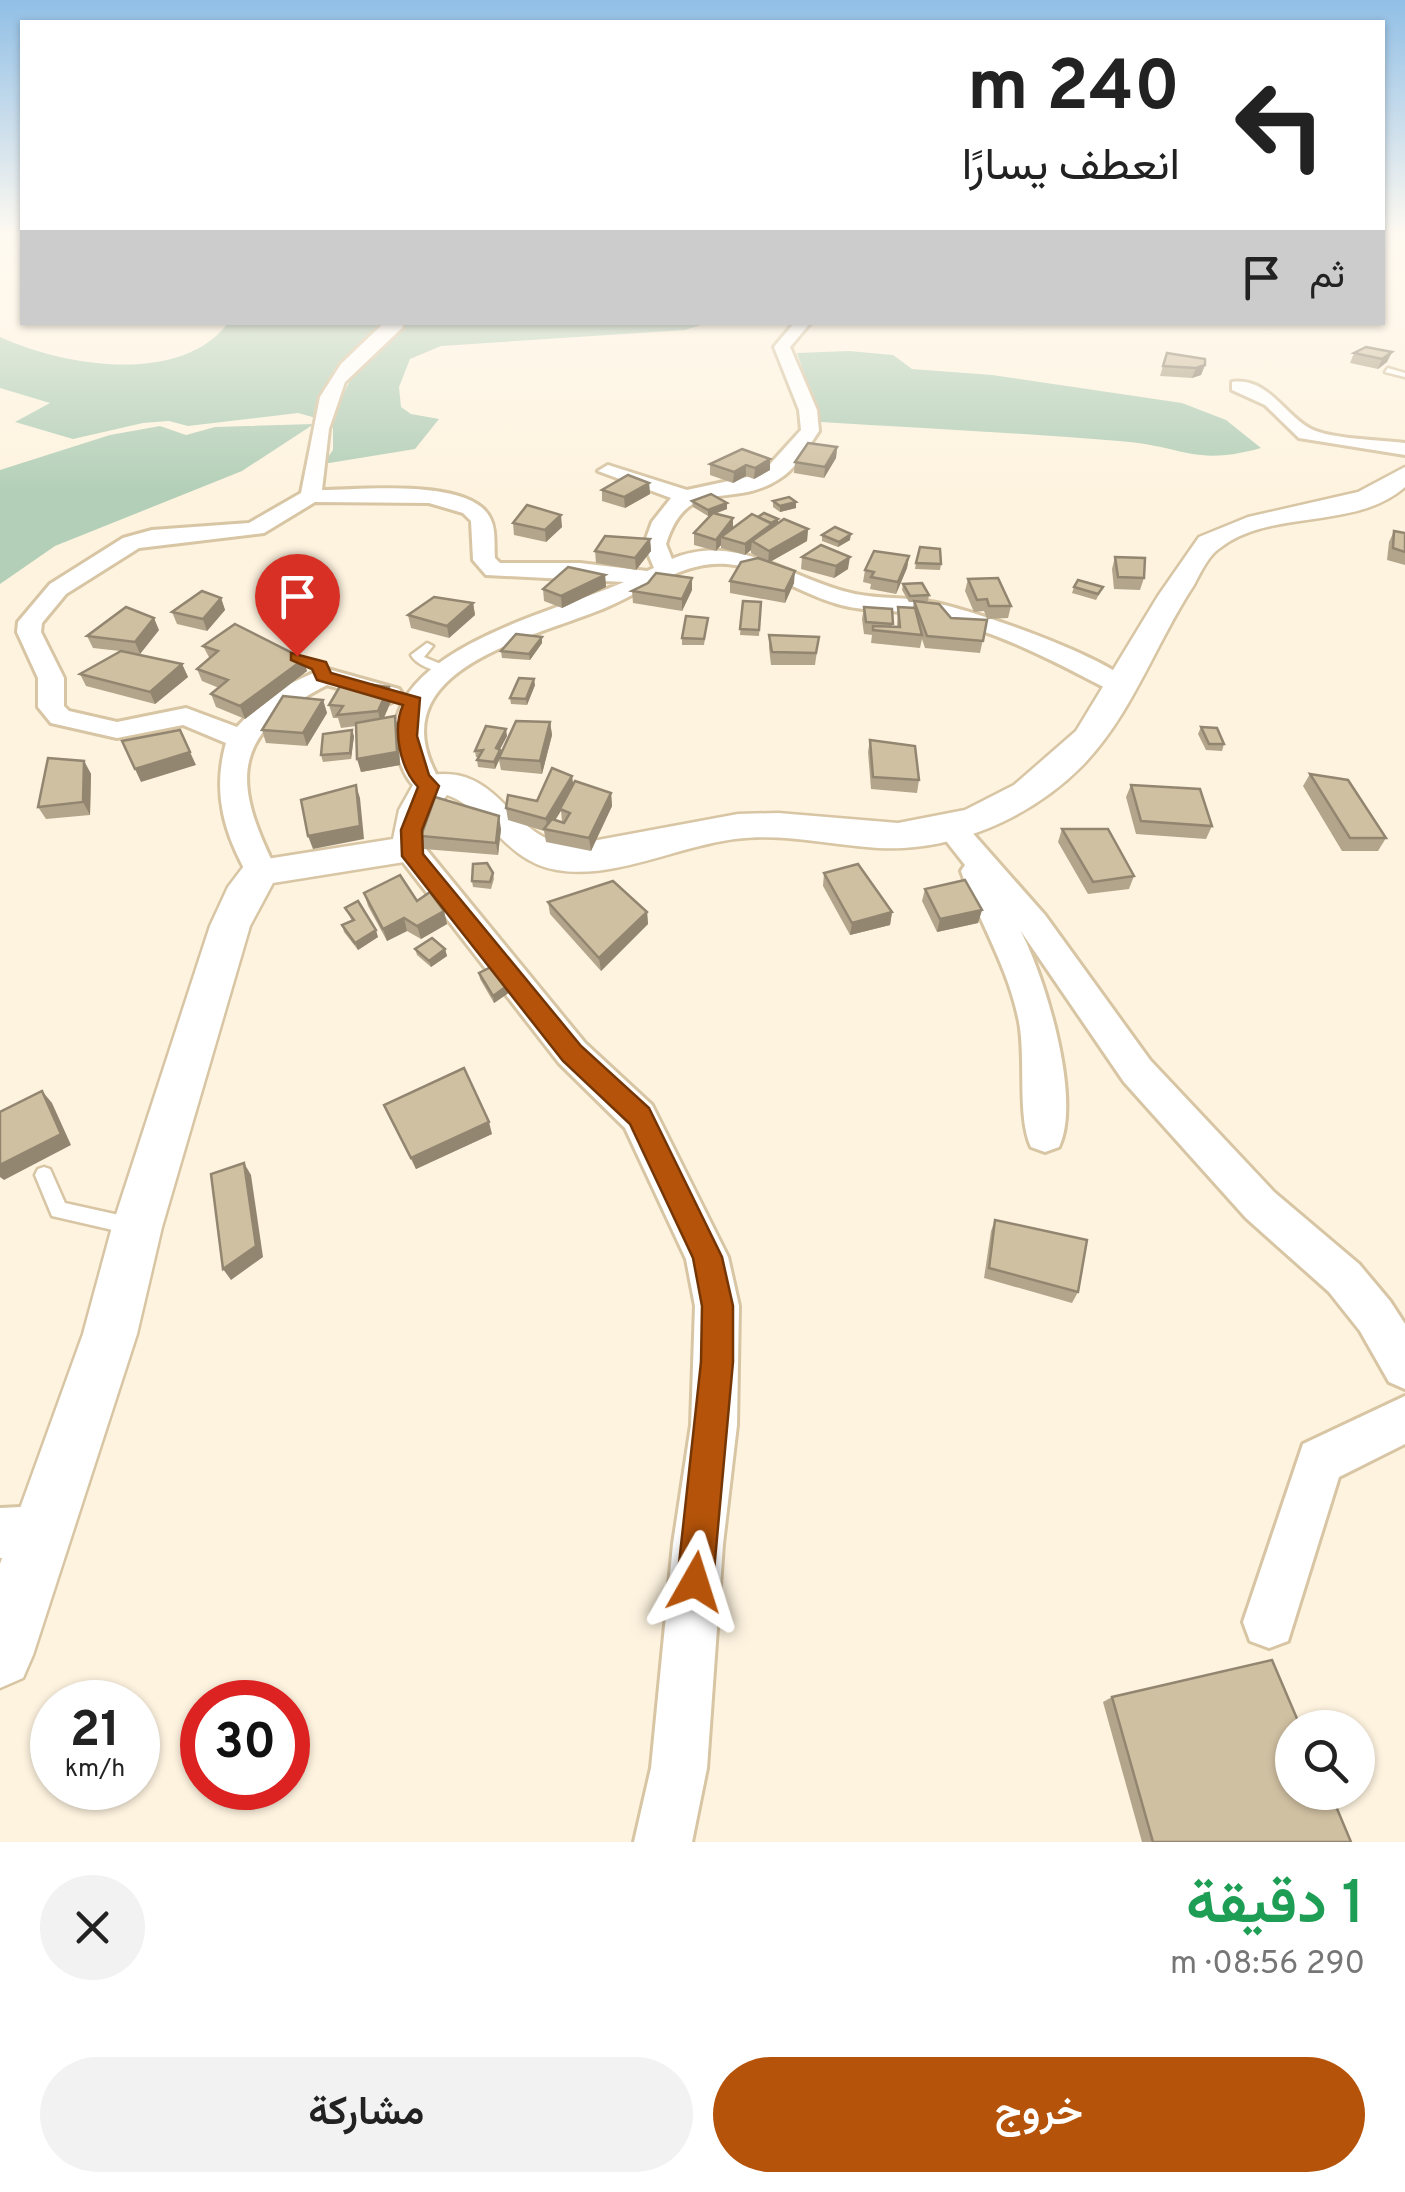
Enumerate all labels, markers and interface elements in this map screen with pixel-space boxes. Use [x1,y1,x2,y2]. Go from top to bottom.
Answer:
text: 240 m [967,46,1180,135]
icon: left [1215,60,1345,190]
text: انعطف يسارًا [962,139,1180,196]
icon: arrive [1234,250,1289,305]
text: ثم [1309,253,1345,302]
pin [255,554,340,657]
icon: arrive [270,569,325,624]
position arrow [643,1530,747,1634]
speed limit sign: 30 [180,1680,310,1810]
text: 21 [70,1701,120,1764]
map controls [1275,1710,1375,1810]
button: search [1275,1710,1375,1810]
text: km/h [65,1754,125,1786]
text: 1 دقيقة [1186,1869,1365,1945]
button: close [40,1875,145,1980]
text: 290 m · 08:56 [1170,1945,1365,1985]
button: مشاركة [40,2057,693,2172]
button: خروج [713,2057,1365,2172]

